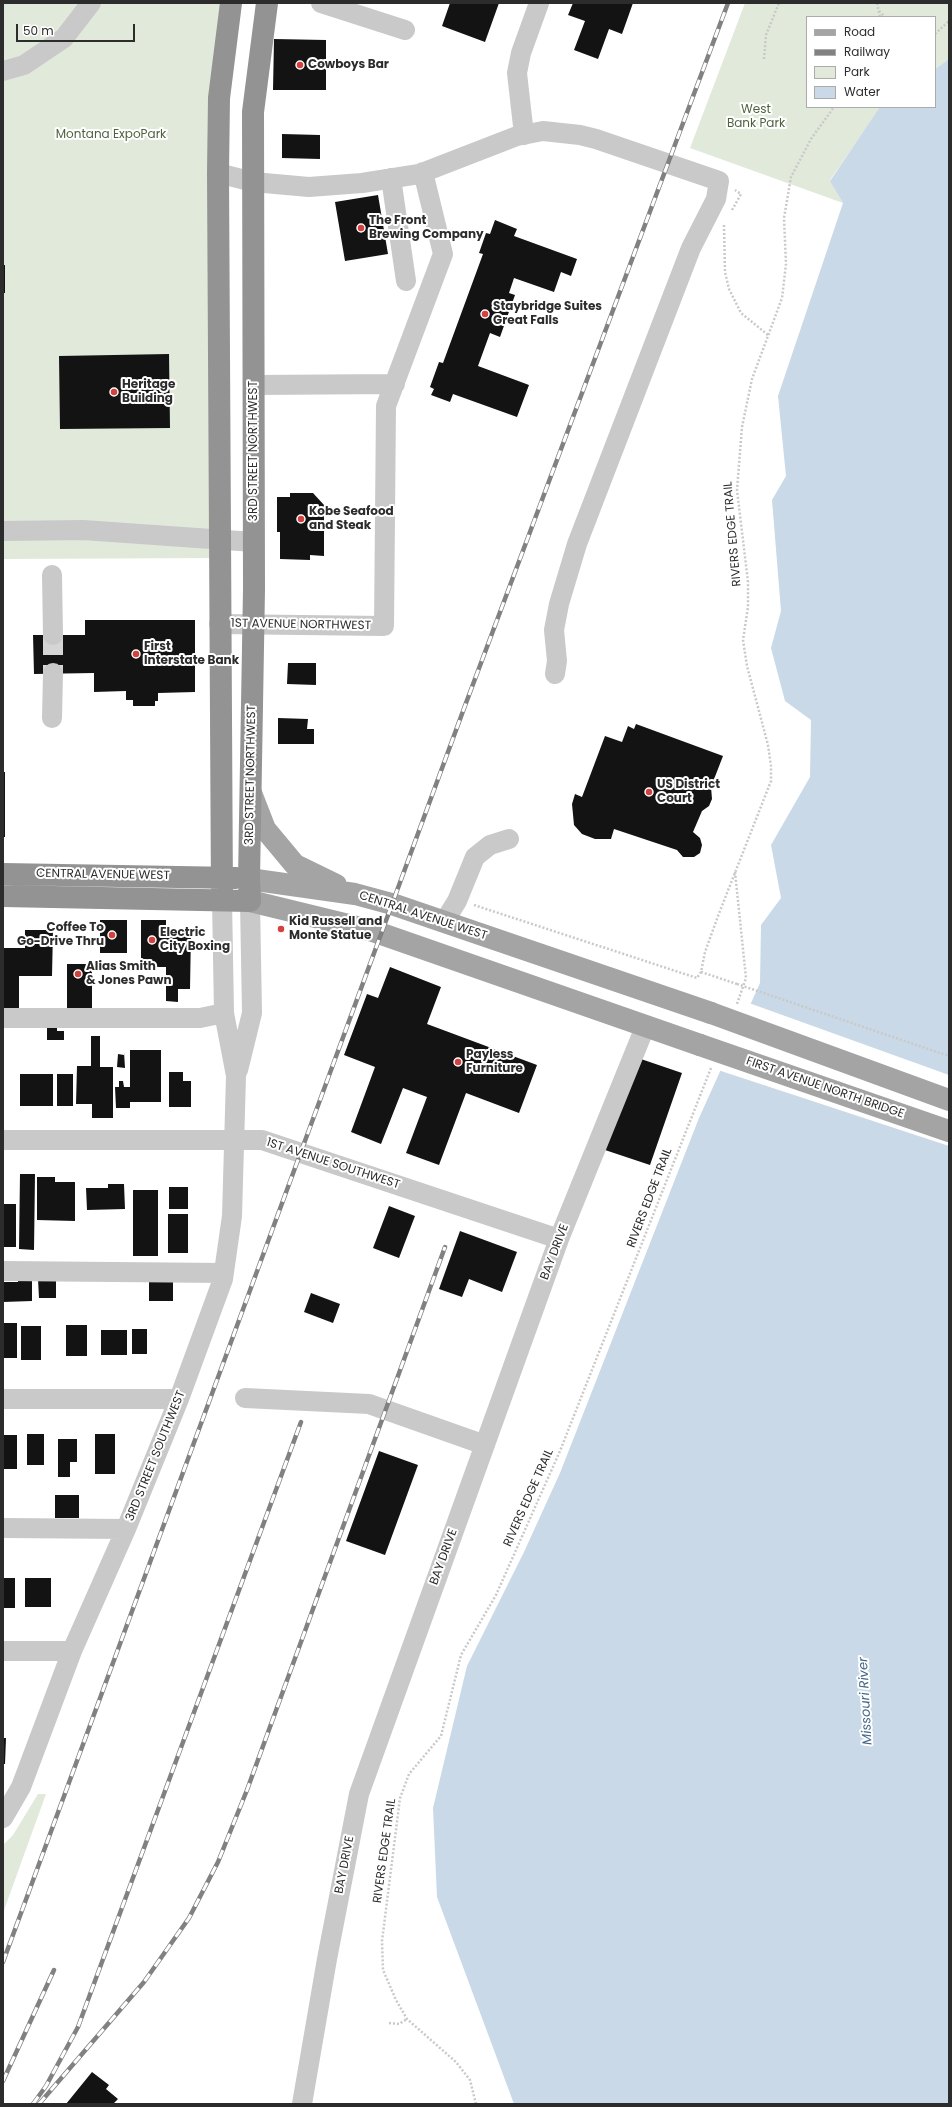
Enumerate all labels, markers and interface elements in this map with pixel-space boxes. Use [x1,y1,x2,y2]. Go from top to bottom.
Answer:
scale bar [18,16,137,42]
legend [806,16,936,108]
text: 50 m [23,22,54,39]
text: Road [844,23,875,40]
text: Railway [844,43,890,60]
place label: Cowboys Bar [308,58,389,72]
marker: Cowboys Bar [295,60,305,70]
text: Park [844,63,870,80]
text: Water [844,83,880,100]
park label: West Bank Park [727,103,785,131]
park label: Montana ExpoPark [56,128,166,142]
place label: The Front Brewing Company [369,214,484,242]
marker: The Front Brewing Company [356,223,366,233]
place label: Staybridge Suites Great Falls [493,300,602,328]
marker: Staybridge Suites Great Falls [480,309,490,319]
place label: Heritage Building [122,378,175,406]
street label: 3RD STREET NORTHWEST [247,381,261,521]
marker: Heritage Building [109,387,119,397]
street label: RIVERS EDGE TRAIL [721,481,745,587]
place label: Kobe Seafood and Steak [309,505,394,533]
marker: Kobe Seafood and Steak [296,514,306,524]
street label: 1ST AVENUE NORTHWEST [231,617,371,633]
place label: First Interstate Bank [144,640,239,668]
marker: First Interstate Bank [131,649,141,659]
street label: 3RD STREET NORTHWEST [243,705,259,845]
place label: US District Court [657,778,720,806]
marker: US District Court [644,787,654,797]
street label: CENTRAL AVENUE WEST [36,867,170,883]
street label: CENTRAL AVENUE WEST [357,888,489,944]
place label: Kid Russell and Monte Statue [289,915,382,943]
place label: Coffee To Go-Drive Thru [17,921,104,949]
marker: Kid Russell and Monte Statue [276,924,286,934]
place label: Electric City Boxing [160,926,230,954]
marker: Coffee To Go-Drive Thru [107,930,117,940]
marker: Electric City Boxing [147,935,157,945]
place label: Alias Smith & Jones Pawn [86,960,172,988]
marker: Alias Smith & Jones Pawn [73,969,83,979]
place label: Payless Furniture [466,1048,523,1076]
street label: FIRST AVENUE NORTH BRIDGE [744,1054,906,1122]
marker: Payless Furniture [453,1057,463,1067]
street label: 1ST AVENUE SOUTHWEST [264,1136,402,1192]
street label: RIVERS EDGE TRAIL [624,1146,676,1250]
street label: BAY DRIVE [538,1222,572,1282]
street label: 3RD STREET SOUTHWEST [123,1389,189,1523]
street label: RIVERS EDGE TRAIL [501,1447,557,1549]
street label: BAY DRIVE [427,1527,461,1587]
water label: Missouri River [856,1657,876,1745]
street label: RIVERS EDGE TRAIL [371,1798,399,1904]
street label: BAY DRIVE [332,1835,358,1895]

